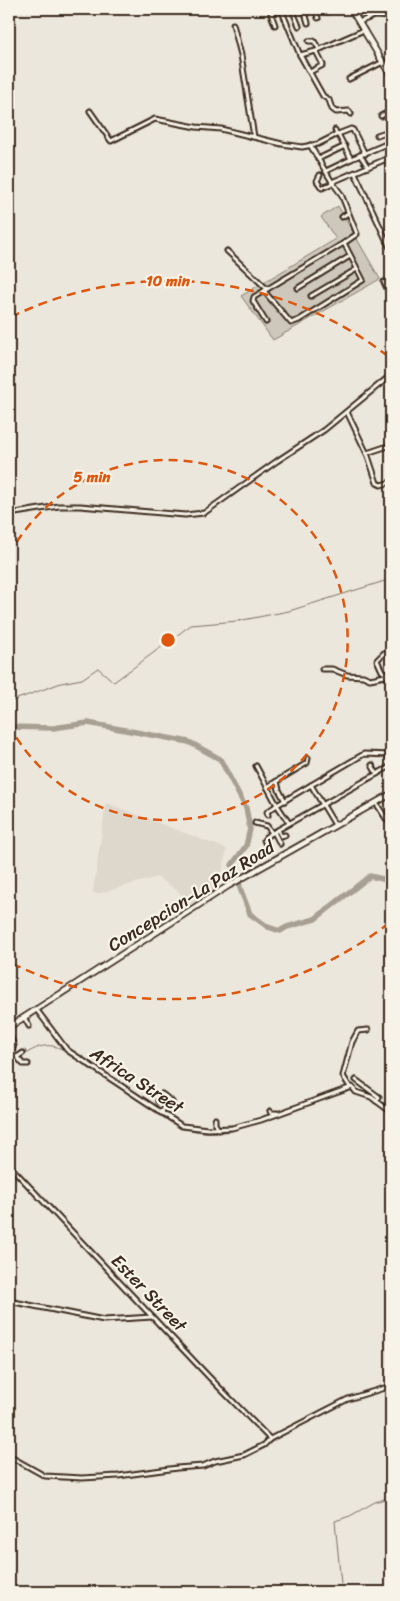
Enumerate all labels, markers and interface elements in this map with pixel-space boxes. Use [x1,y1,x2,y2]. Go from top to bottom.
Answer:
text: 10 min [146,268,191,294]
text: 5 min [74,464,111,490]
centre of rings [159,631,177,649]
street label: Concepcion-La Paz Road [101,831,282,961]
street label: Africa Street [83,1037,191,1123]
street label: Ester Street [103,1246,195,1340]

